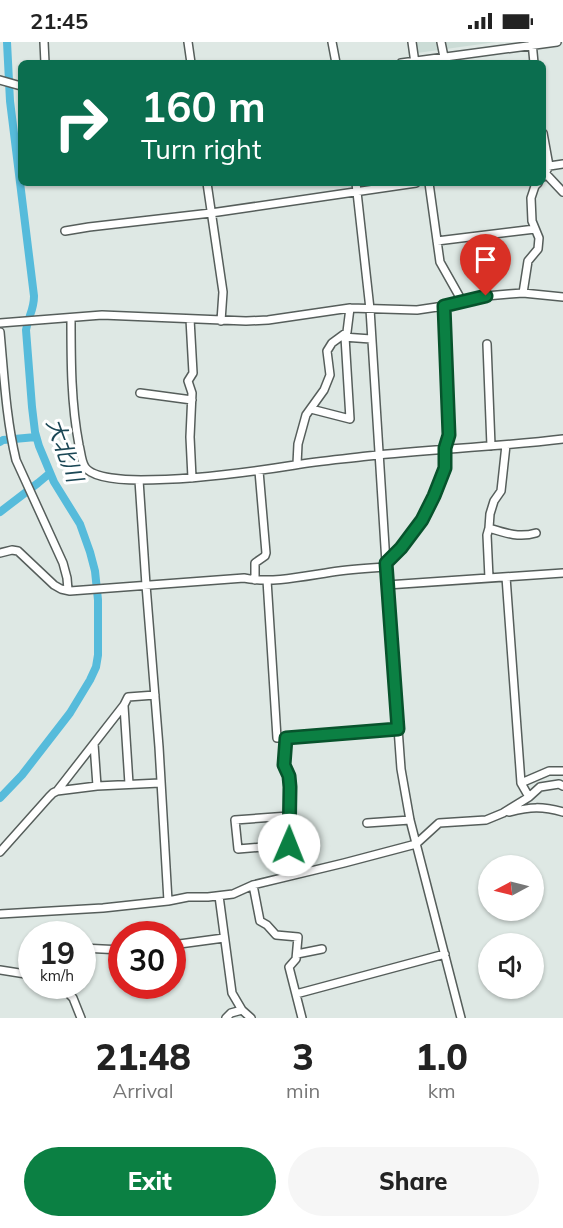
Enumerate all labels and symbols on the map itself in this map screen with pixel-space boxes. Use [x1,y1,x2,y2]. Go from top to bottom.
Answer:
pin [460,234,511,296]
water label: 大北川 [41,414,90,488]
position arrow [257,813,321,877]
north arrow [478,855,544,921]
speed limit sign: 30 [108,921,186,999]

